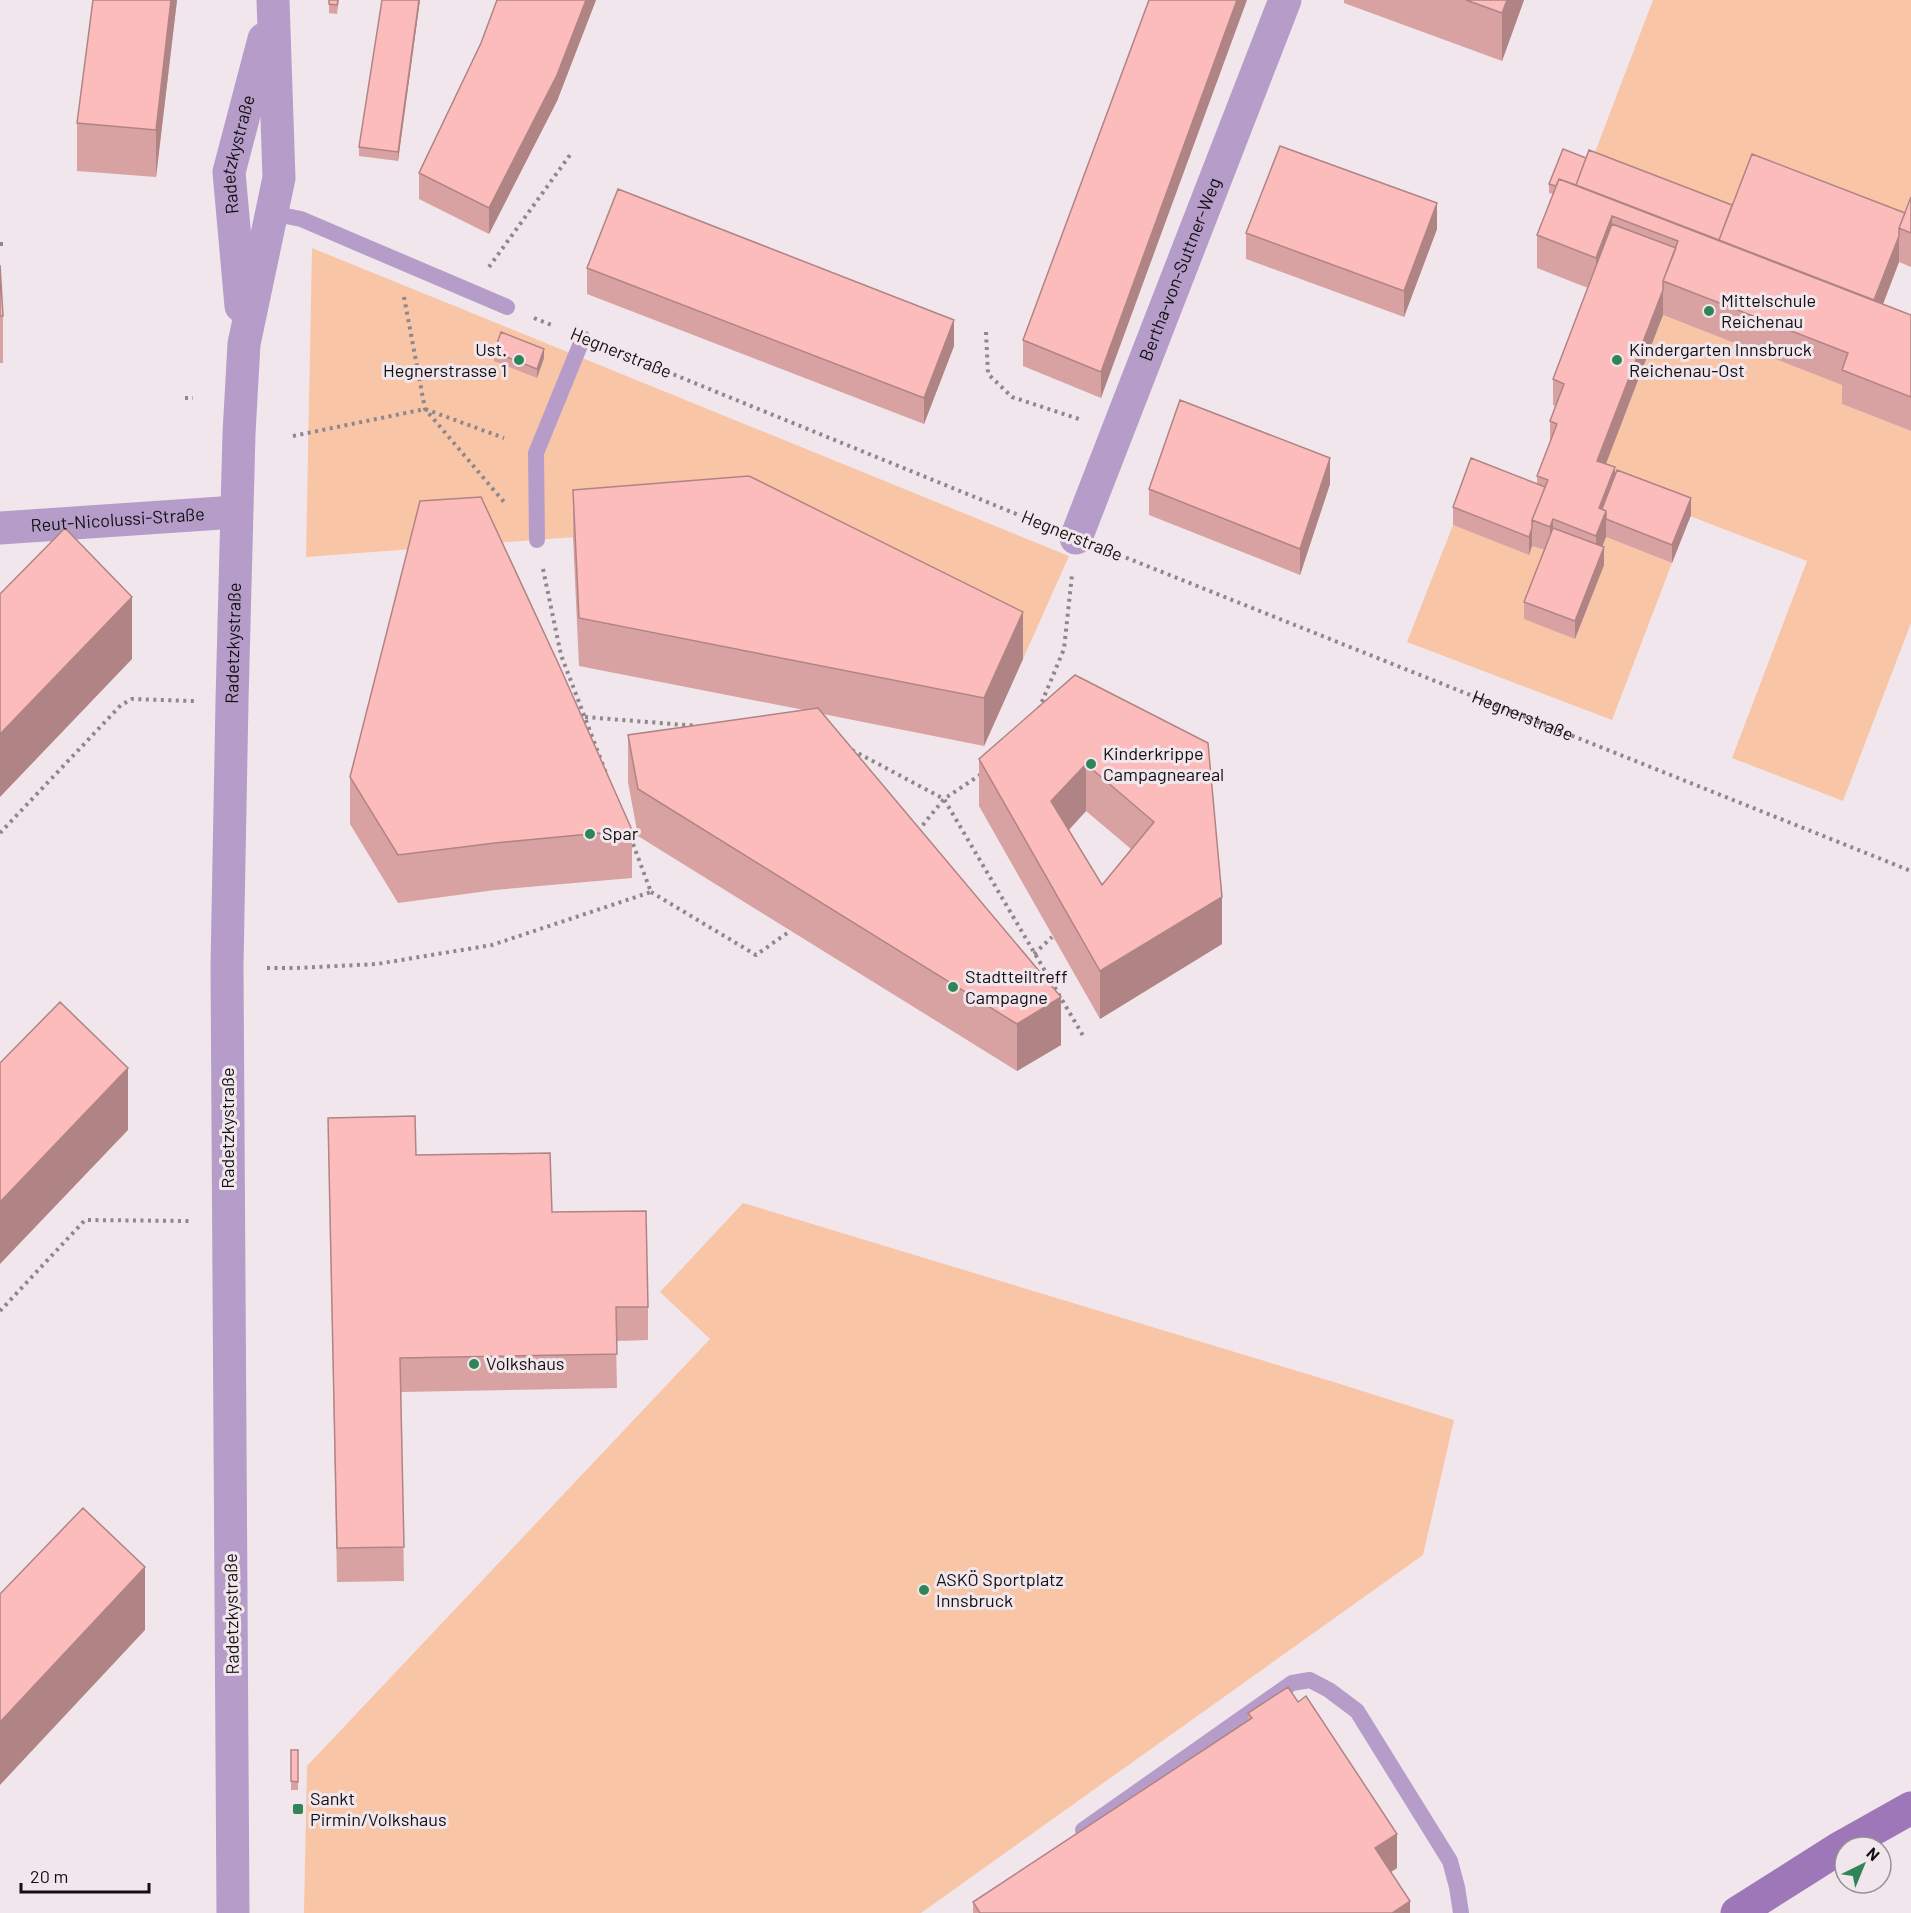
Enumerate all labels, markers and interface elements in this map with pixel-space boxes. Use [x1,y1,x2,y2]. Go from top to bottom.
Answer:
street label: Radetzkystraße [217,92,259,215]
street label: Bertha-von-Suttner-Weg [1134,174,1225,364]
place label: Mittelschule Reichenau [1721,289,1816,332]
marker: Mittelschule Reichenau [1702,304,1716,318]
street label: Hegnerstraße [568,322,675,382]
place label: Ust. Hegnerstrasse 1 [383,338,507,381]
place label: Kindergarten Innsbruck Reichenau-Ost [1629,338,1812,381]
marker: Ust. Hegnerstrasse 1 [512,353,526,367]
marker: Kindergarten Innsbruck Reichenau-Ost [1610,353,1624,367]
street label: Reut-Nicolussi-Straße [30,502,205,536]
street label: Hegnerstraße [1019,505,1126,565]
street label: Radetzkystraße [220,582,245,704]
street label: Hegnerstraße [1469,685,1577,745]
place label: Kinderkrippe Campagneareal [1103,742,1224,785]
marker: Kinderkrippe Campagneareal [1084,757,1098,771]
place label: Spar [602,822,639,844]
marker: Spar [583,827,597,841]
place label: Stadtteiltreff Campagne [965,965,1068,1008]
marker: Stadtteiltreff Campagne [946,980,960,994]
street label: Radetzkystraße [216,1067,238,1189]
place label: Volkshaus [486,1352,565,1374]
marker: Volkshaus [467,1357,481,1371]
street label: Radetzkystraße [219,1553,243,1675]
place label: ASKÖ Sportplatz Innsbruck [936,1568,1064,1611]
marker: ASKÖ Sportplatz Innsbruck [917,1583,931,1597]
place label: Sankt Pirmin/Volkshaus [310,1787,447,1830]
marker: Sankt Pirmin/Volkshaus [291,1802,305,1816]
north arrow [1833,1835,1893,1895]
text: N [1863,1843,1884,1864]
scale bar [21,1856,148,1894]
text: 20 m [30,1865,68,1887]

